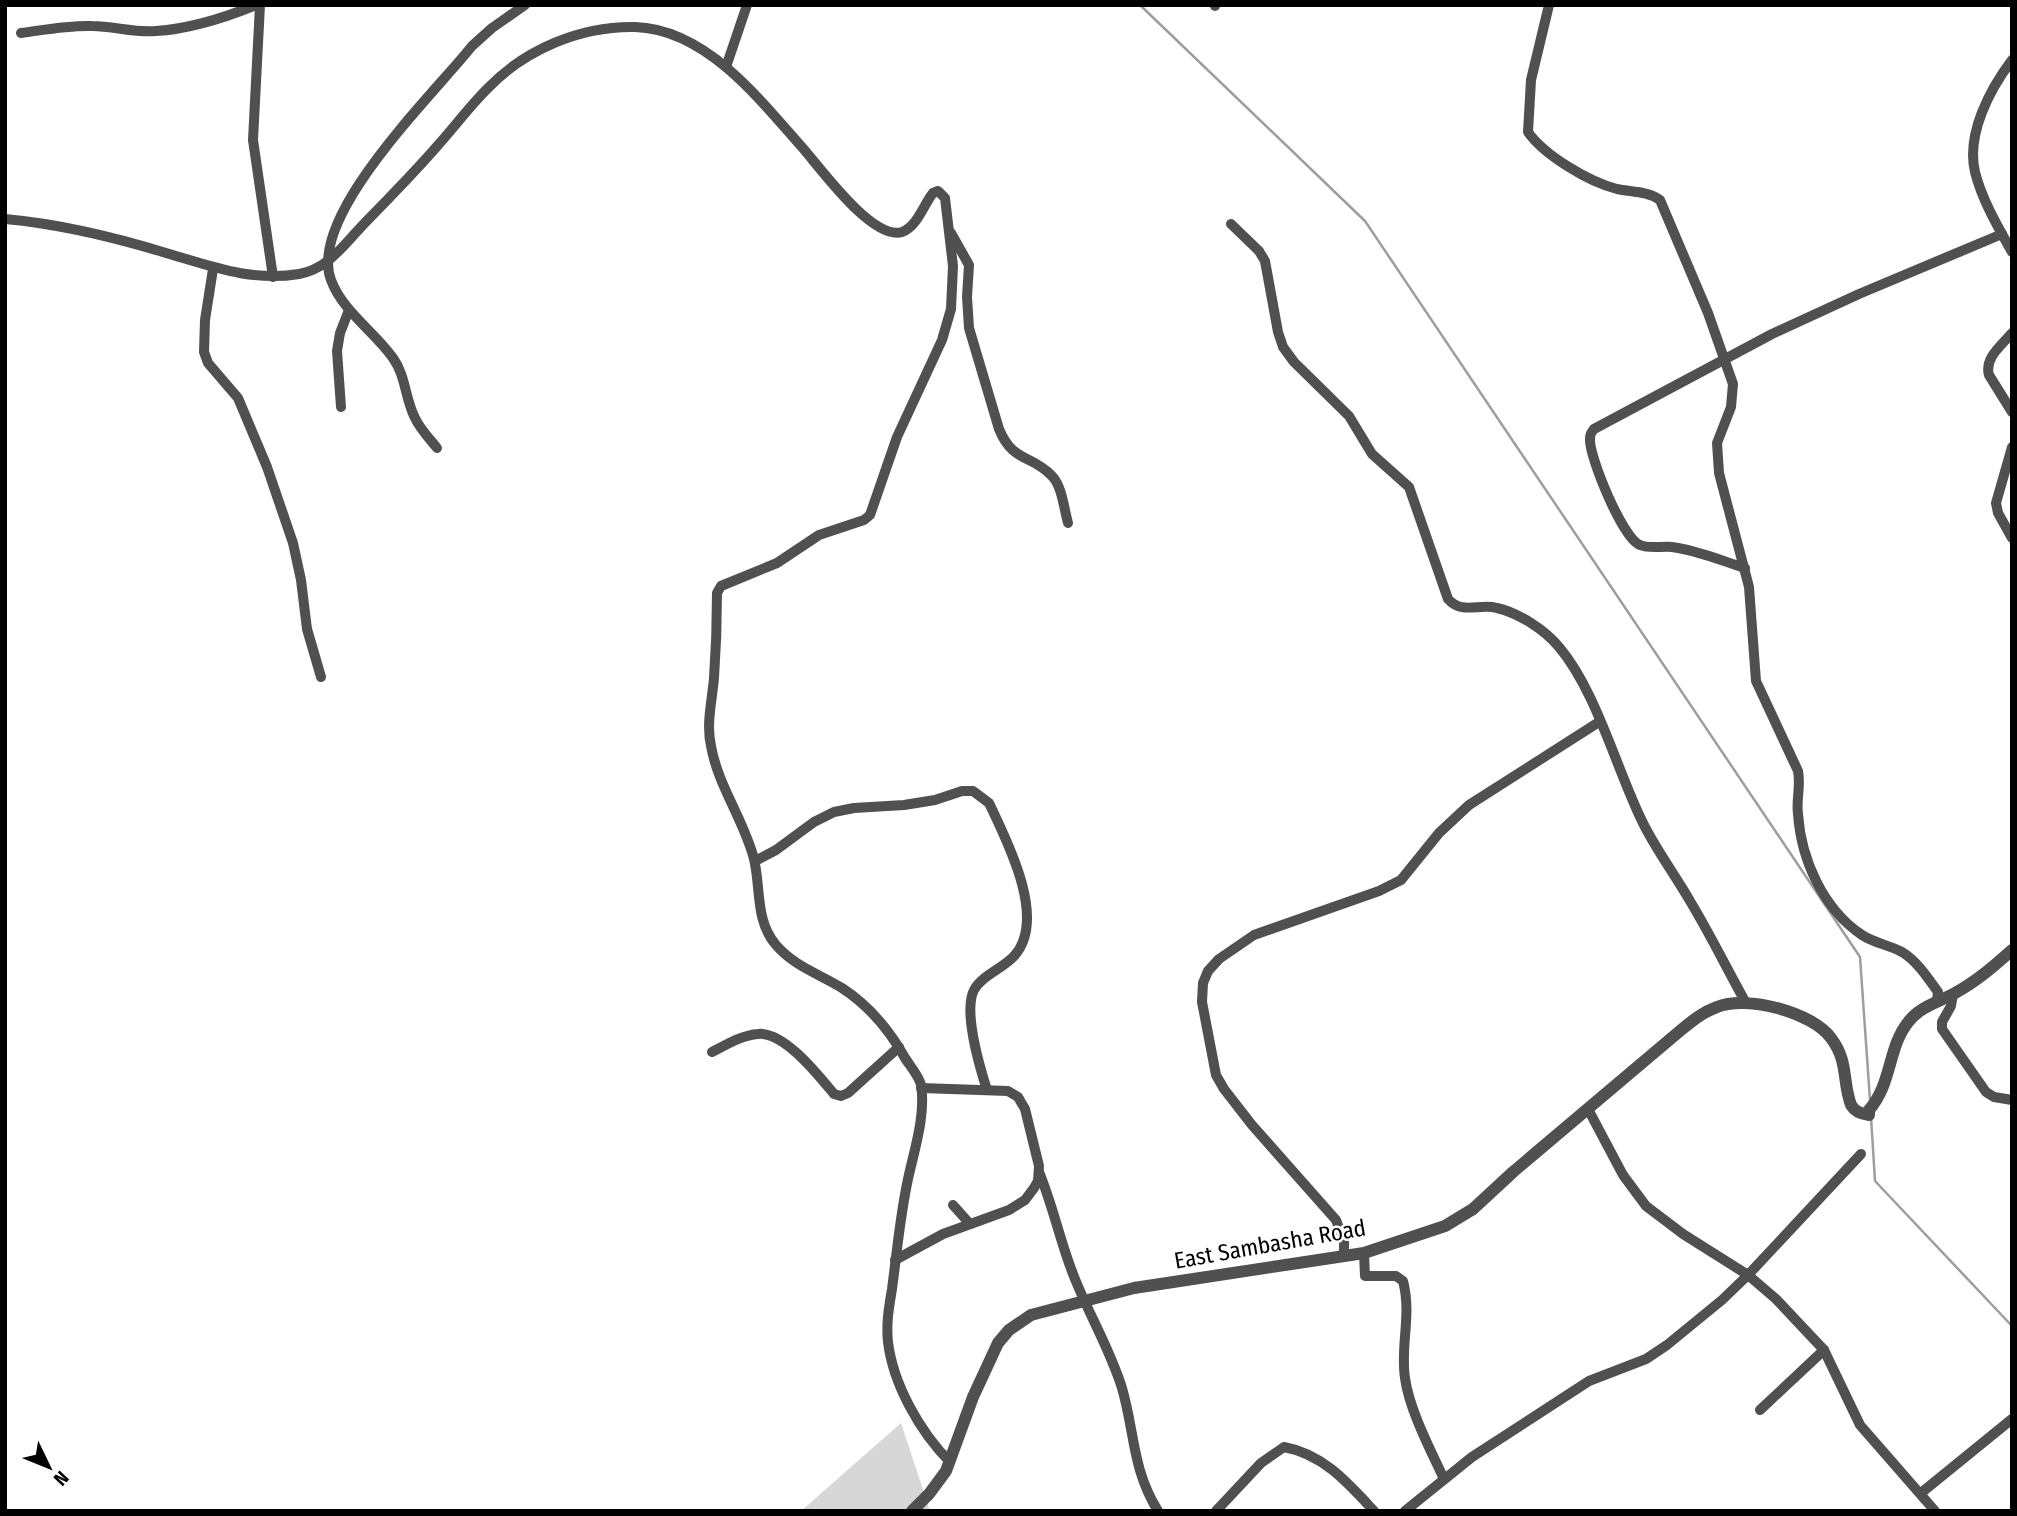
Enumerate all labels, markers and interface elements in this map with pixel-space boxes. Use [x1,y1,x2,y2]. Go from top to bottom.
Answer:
street label: East Sambasha Road [1172,1213,1368,1275]
north arrow [14,1432,84,1502]
text: N [49,1466,73,1490]

